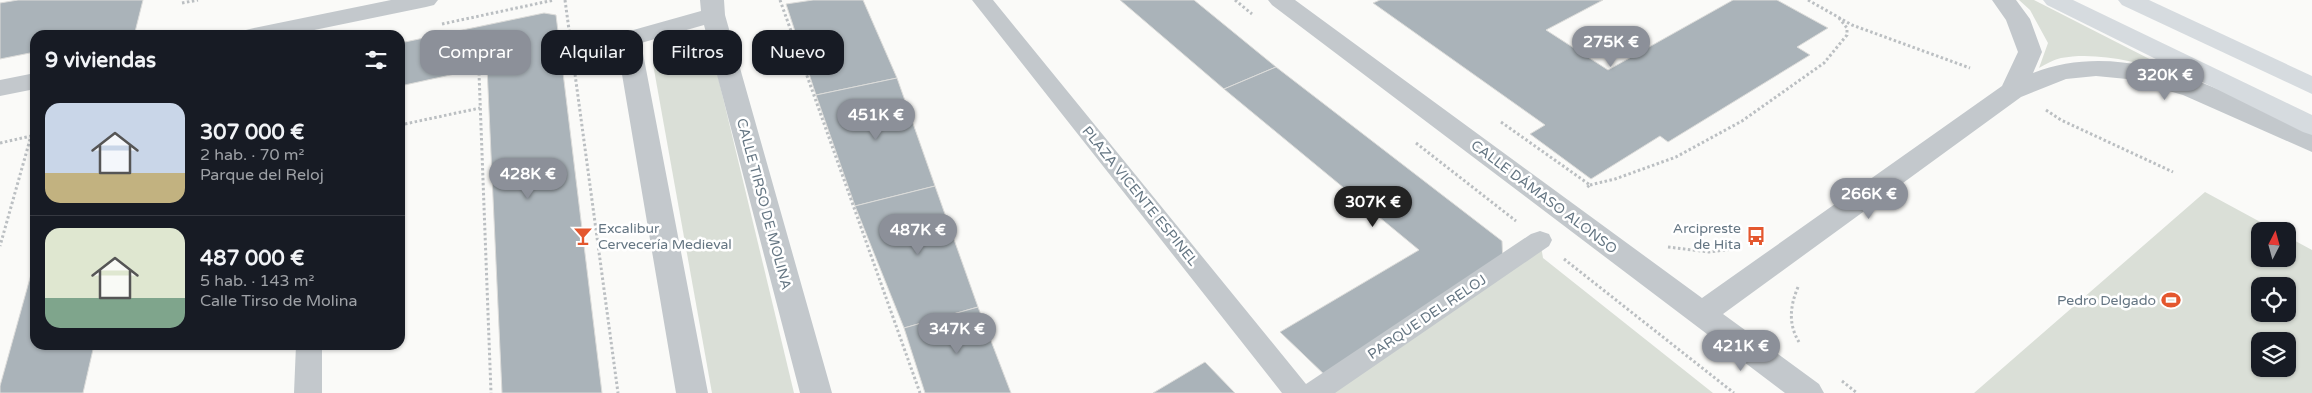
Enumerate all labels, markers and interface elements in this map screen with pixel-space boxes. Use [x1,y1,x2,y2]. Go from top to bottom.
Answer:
pin: 275K € [1570,26,1652,68]
chip: Comprar [420,30,531,75]
chip: Alquilar [541,30,643,75]
chip: Filtros [653,30,742,75]
chip: Nuevo [752,30,844,75]
text: 275K € [1583,32,1639,52]
icon: filters [362,46,390,74]
text: 9 viviendas [45,48,156,73]
pin: 320K € [2124,58,2206,101]
text: 320K € [2137,65,2193,85]
pin: 451K € [835,98,917,141]
text: 451K € [848,105,904,125]
street label: CALLE TIRSO DE MOLINA [733,116,795,292]
text: 307 000 € [200,120,304,145]
icon: home [85,123,145,183]
street label: PLAZA VICENTE ESPINEL [1078,123,1202,269]
street label: CALLE DÁMASO ALONSO [1468,137,1620,257]
text: 2 hab. · 70 m² [200,145,304,165]
pin: 428K € [487,158,569,200]
text: 428K € [500,164,556,184]
text: Parque del Reloj [200,165,324,185]
pin: 266K € [1828,178,1910,220]
text: 266K € [1841,184,1897,204]
pin: 307K € [1332,186,1414,228]
text: 307K € [1345,192,1401,212]
pin: 487K € [877,214,959,256]
place label: Excalibur Cervecería Medieval [598,220,732,253]
text: 487K € [890,220,946,240]
place label: Arcipreste de Hita [1673,220,1741,253]
north arrow [2251,222,2296,268]
map controls [2251,222,2296,377]
bar icon: Excalibur Cervecería Medieval [572,225,594,247]
bus stop icon: Arcipreste de Hita [1745,225,1767,247]
text: 487 000 € [200,246,304,271]
icon: home [85,248,145,308]
text: 5 hab. · 143 m² [200,271,314,291]
street label: PARQUE DEL RELOJ [1364,271,1490,363]
button: locate [2251,277,2296,322]
sports icon: Pedro Delgado [2160,289,2182,311]
text: Calle Tirso de Molina [200,291,358,311]
place label: Pedro Delgado [2057,292,2156,309]
pin: 347K € [916,312,998,355]
text: 347K € [929,319,985,339]
pin: 421K € [1700,330,1782,372]
button: layers [2251,332,2296,377]
text: 421K € [1713,336,1769,356]

